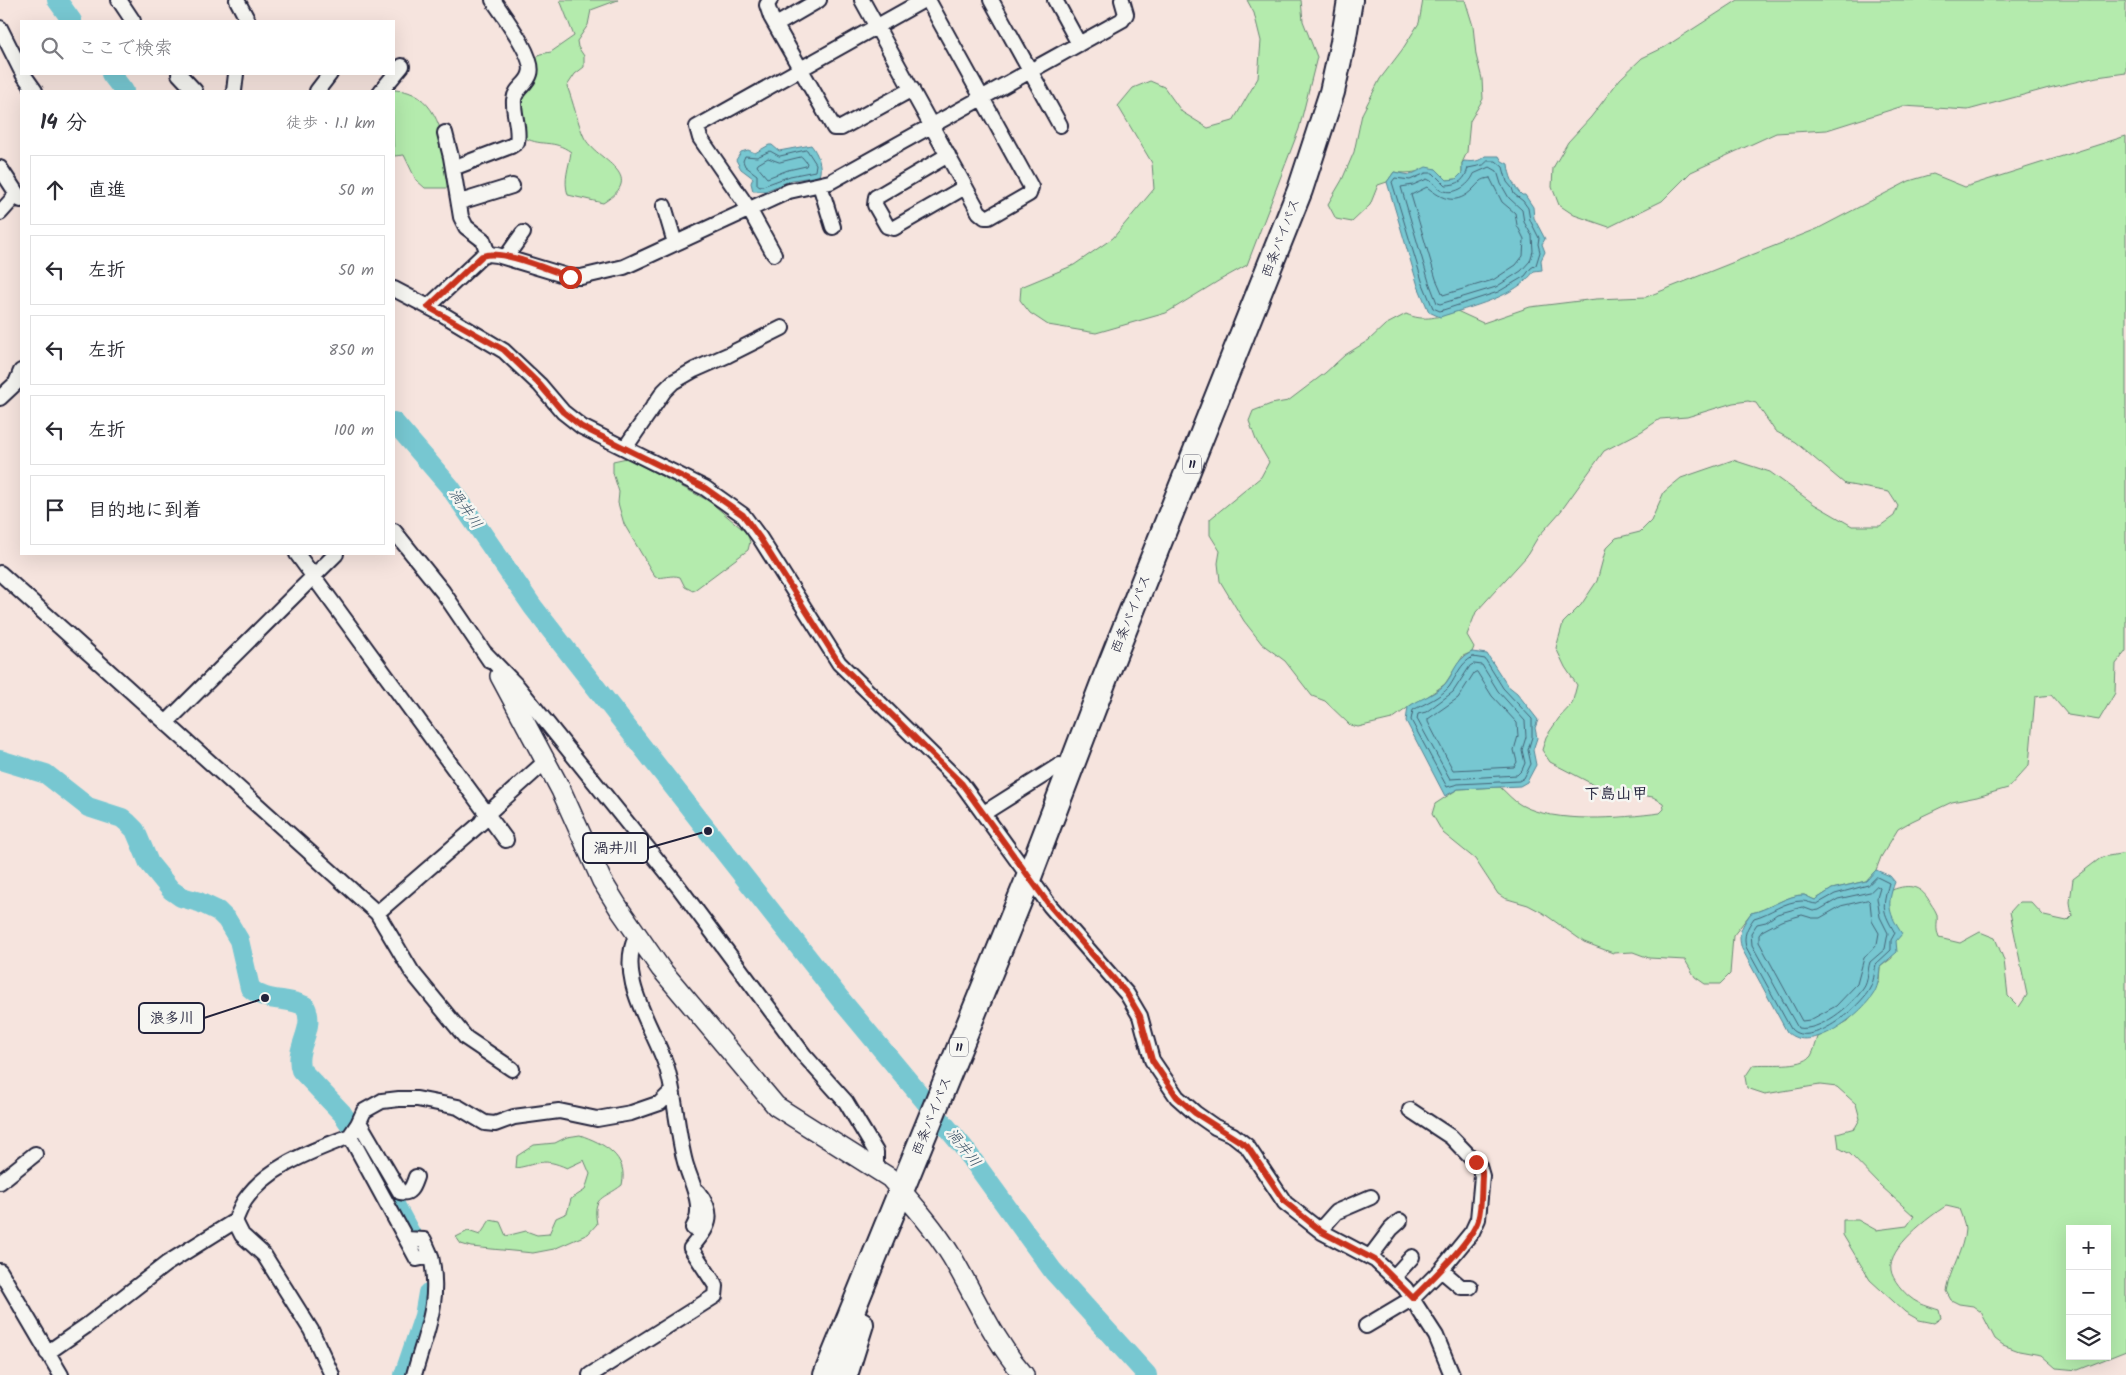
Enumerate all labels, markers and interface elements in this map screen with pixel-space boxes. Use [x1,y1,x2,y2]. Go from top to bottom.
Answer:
search box [20,20,395,75]
icon: search [38,34,66,62]
text: ここで検索 [78,34,173,64]
text: 14 分 [40,107,87,140]
text: 徒歩 · 1.1 km [286,111,375,136]
icon: ahead [41,176,69,204]
text: 直進 [88,176,126,206]
text: 50 m [338,178,374,203]
street label: 西条バイパス [1256,195,1306,281]
icon: left [41,256,69,284]
text: 左折 [88,256,126,286]
text: 50 m [338,258,374,283]
route start [559,266,582,289]
icon: left [41,336,69,364]
text: 左折 [88,336,126,366]
text: 850 m [329,338,374,363]
icon: left [41,416,69,444]
text: 左折 [88,416,126,446]
text: 100 m [334,418,374,443]
road number: 11 [1183,454,1201,474]
water label: 渦井川 [442,484,488,534]
icon: arrive [41,496,69,524]
text: 目的地に到着 [88,496,202,526]
street label: 西条バイパス [1105,571,1157,657]
district label: 下島山甲 [1584,782,1648,807]
callout: 渦井川 [583,833,648,863]
text: 渦井川 [593,837,639,861]
callout: 浪多川 [139,1003,204,1033]
text: 浪多川 [149,1007,195,1031]
road number: 11 [950,1038,968,1056]
street label: 西条バイパス [906,1073,958,1159]
water label: 渦井川 [940,1123,986,1173]
route end [1465,1151,1488,1174]
map controls [2066,1225,2111,1360]
button: + [2066,1225,2111,1270]
button: − [2066,1270,2111,1315]
button: layers [2066,1315,2111,1360]

